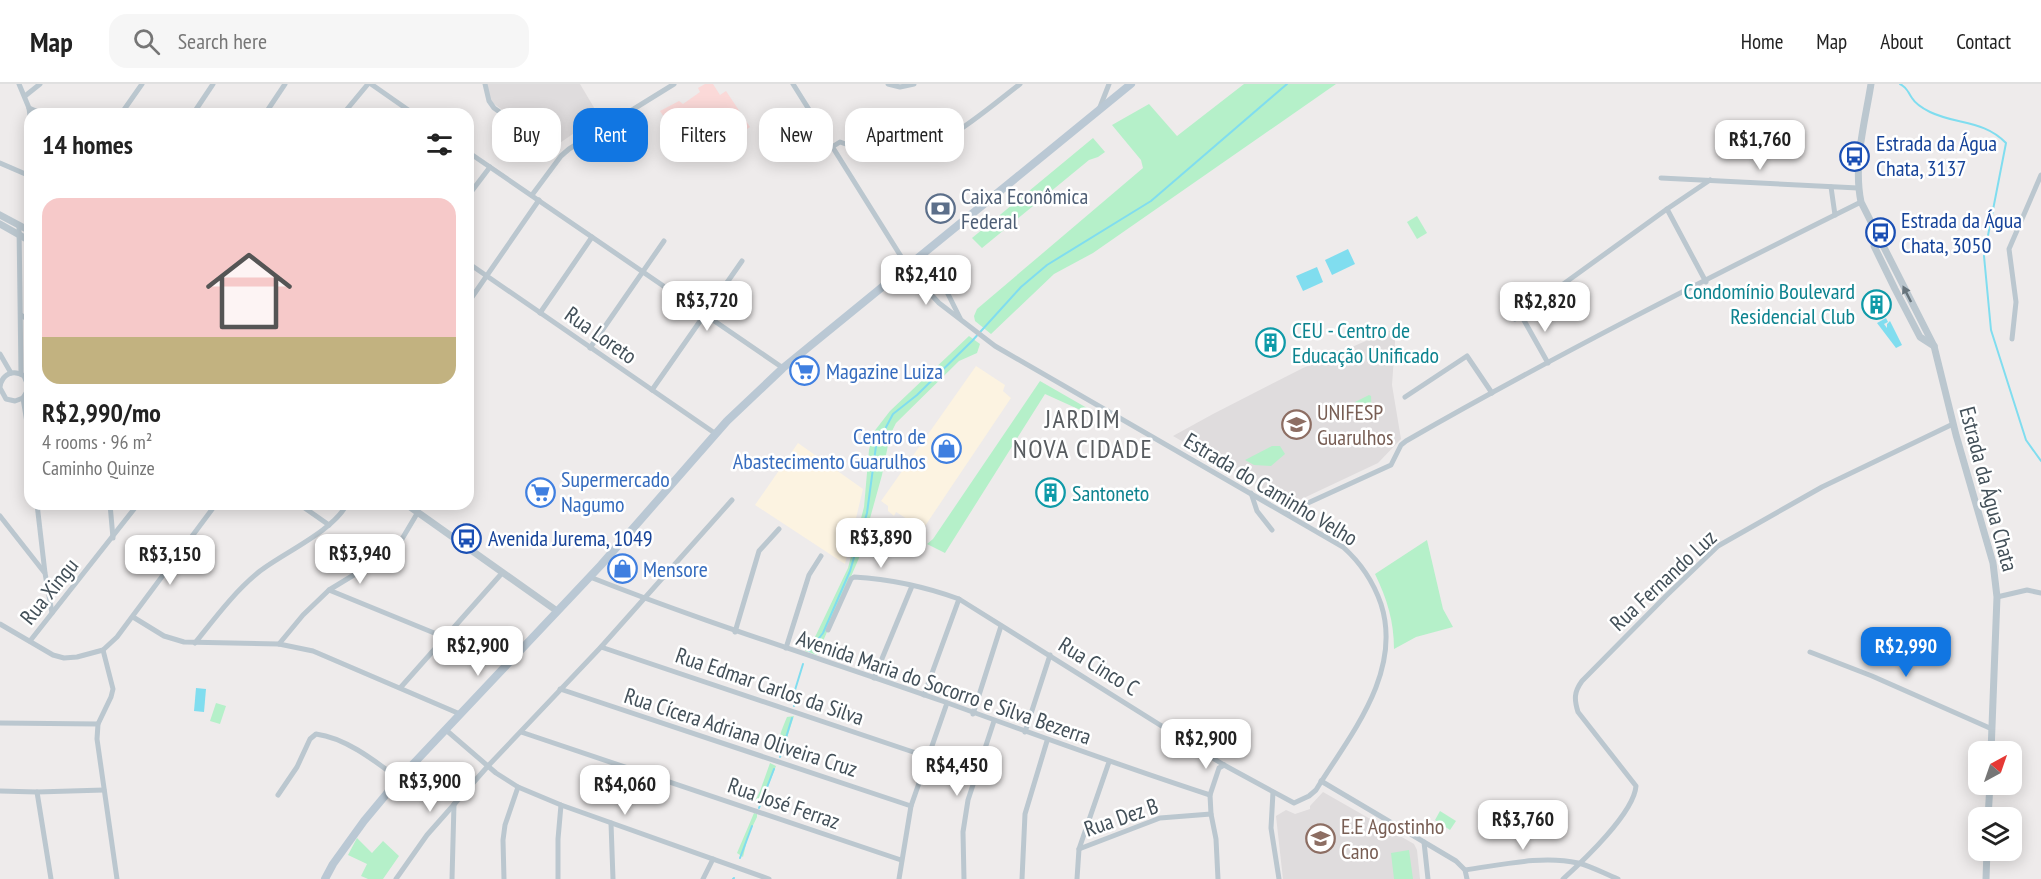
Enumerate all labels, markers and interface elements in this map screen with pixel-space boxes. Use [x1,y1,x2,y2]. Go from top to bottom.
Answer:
search box [109,14,529,68]
text: Map [30,23,73,60]
icon: search [130,25,163,58]
text: Search here [178,27,267,55]
text: Home [1741,28,1783,55]
text: Map [1816,28,1847,55]
text: About [1880,28,1923,55]
text: Contact [1956,28,2011,55]
chip: Buy [492,108,561,162]
chip: Rent [573,108,648,162]
chip: Filters [660,108,747,162]
chip: New [759,108,833,162]
chip: Apartment [845,108,964,162]
pin: R$1,760 [1705,120,1815,171]
text: R$1,760 [1729,126,1791,152]
text: 14 homes [42,128,133,161]
icon: filters [423,128,456,161]
place label: Estrada da Água Chata, 3137 [1876,129,1997,182]
bus stop icon: Estrada da Água Chata, 3137 [1839,140,1871,172]
place label: Caixa Econômica Federal [961,182,1088,235]
bank icon: Caixa Econômica Federal [924,193,956,225]
place label: Estrada da Água Chata, 3050 [1901,206,2022,259]
bus stop icon: Estrada da Água Chata, 3050 [1864,217,1896,249]
icon: home [195,237,303,345]
pin: R$2,410 [871,255,981,306]
text: R$2,410 [895,261,957,287]
place label: Condomínio Boulevard Residencial Club [1684,277,1855,330]
pin: R$3,720 [652,281,762,332]
pin: R$2,820 [1490,282,1600,333]
one-way arrow [1902,285,1911,302]
text: R$3,720 [676,287,738,313]
text: R$2,820 [1514,288,1576,314]
building icon: Condomínio Boulevard Residencial Club [1860,288,1892,320]
street label: Rua Loreto [559,300,643,370]
place label: CEU - Centro de Educação Unificado [1292,316,1439,369]
building icon: CEU - Centro de Educação Unificado [1255,327,1287,359]
supermarket icon: Magazine Luiza [789,355,821,387]
place label: Magazine Luiza [826,357,943,385]
text: R$2,990/mo [42,396,161,429]
place label: UNIFESP Guarulhos [1317,398,1394,451]
district label: JARDIM NOVA CIDADE [1013,402,1153,465]
street label: Estrada da Água Chata [1954,404,2024,574]
school or university icon: UNIFESP Guarulhos [1280,409,1312,441]
place label: Centro de Abastecimento Guarulhos [733,422,926,475]
street label: Estrada do Caminho Velho [1179,426,1363,552]
text: 4 rooms · 96 m² [42,429,152,455]
shop icon: Centro de Abastecimento Guarulhos [931,433,963,465]
text: Caminho Quinze [42,455,155,481]
place label: Supermercado Nagumo [561,465,670,518]
supermarket icon: Supermercado Nagumo [524,476,556,508]
building icon: Santoneto [1035,477,1067,509]
place label: Santoneto [1072,479,1149,507]
pin: R$3,890 [826,518,936,569]
bus stop icon: Avenida Jurema, 1049 [451,522,483,554]
street label: Rua Fernando Luz [1604,523,1722,637]
place label: Avenida Jurema, 1049 [488,524,653,552]
text: R$3,890 [850,524,912,550]
pin: R$3,940 [305,534,415,585]
pin: R$3,150 [115,535,225,586]
text: R$3,940 [329,540,391,566]
text: R$3,150 [139,541,201,567]
street label: Rua Xingu [14,552,84,630]
shop icon: Mensore [606,553,638,585]
place label: Mensore [643,555,708,583]
street label: Avenida Maria do Socorro e Silva Bezerra [793,623,1095,751]
pin: R$2,900 [423,626,533,677]
pin: R$2,990 [1851,627,1961,678]
street label: Rua Cinco C [1054,630,1144,702]
text: R$2,900 [447,632,509,658]
text: R$2,990 [1875,633,1937,659]
street label: Rua Edmar Carlos da Silva [672,641,868,731]
street label: Rua Cícera Adriana Oliveira Cruz [621,681,861,783]
pin: R$2,900 [1151,719,1261,770]
text: R$2,900 [1175,725,1237,751]
north arrow [1968,741,2022,795]
map controls [1968,741,2022,861]
pin: R$4,450 [902,746,1012,797]
text: R$4,450 [926,752,988,778]
pin: R$3,900 [375,762,485,813]
pin: R$4,060 [570,765,680,816]
text: R$3,900 [399,768,461,794]
text: R$4,060 [594,771,656,797]
street label: Rua José Ferraz [724,771,844,835]
street label: Rua Dez B [1080,791,1162,843]
pin: R$3,760 [1468,800,1578,851]
text: R$3,760 [1492,806,1554,832]
button: layers [1968,807,2022,861]
place label: E.E Agostinho Cano [1341,812,1444,865]
school or university icon: E.E Agostinho Cano [1304,823,1336,855]

